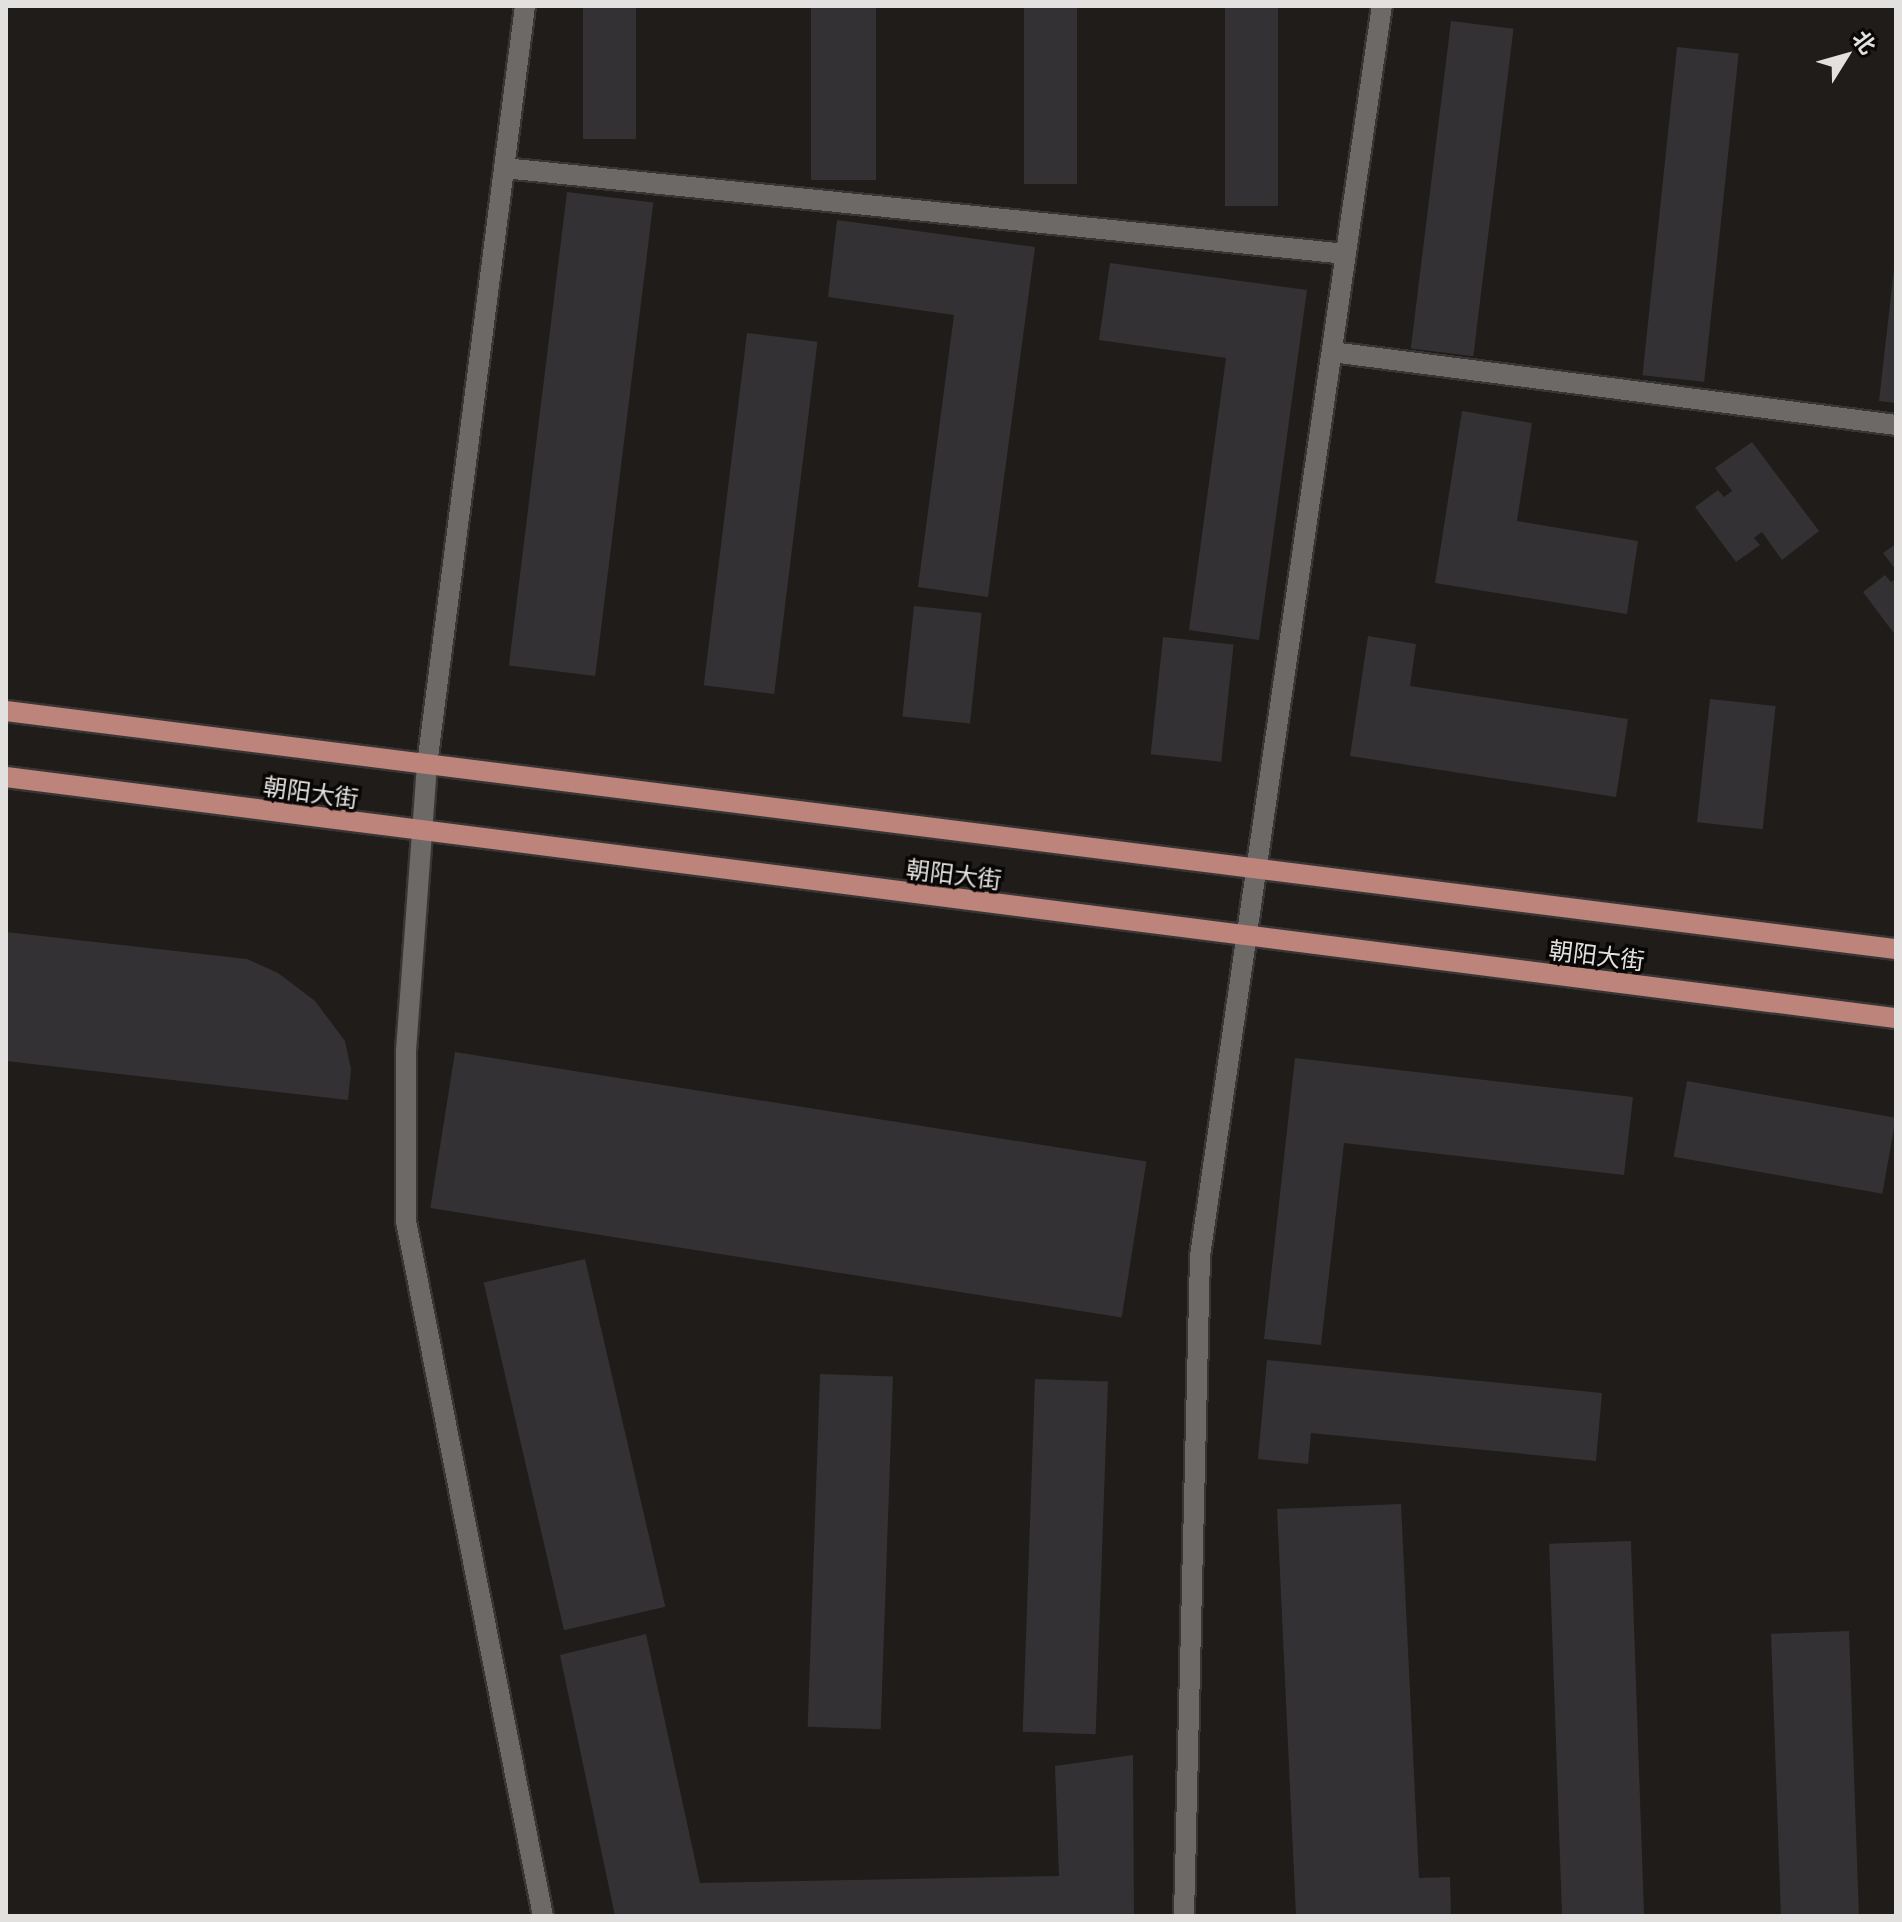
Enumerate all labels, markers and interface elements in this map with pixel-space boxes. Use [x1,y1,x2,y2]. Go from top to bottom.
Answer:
north arrow [1806,16,1886,96]
text: 北 [1846,23,1885,60]
street label: 朝阳大街 [261,770,361,812]
street label: 朝阳大街 [905,853,1003,893]
street label: 朝阳大街 [1548,934,1646,974]

